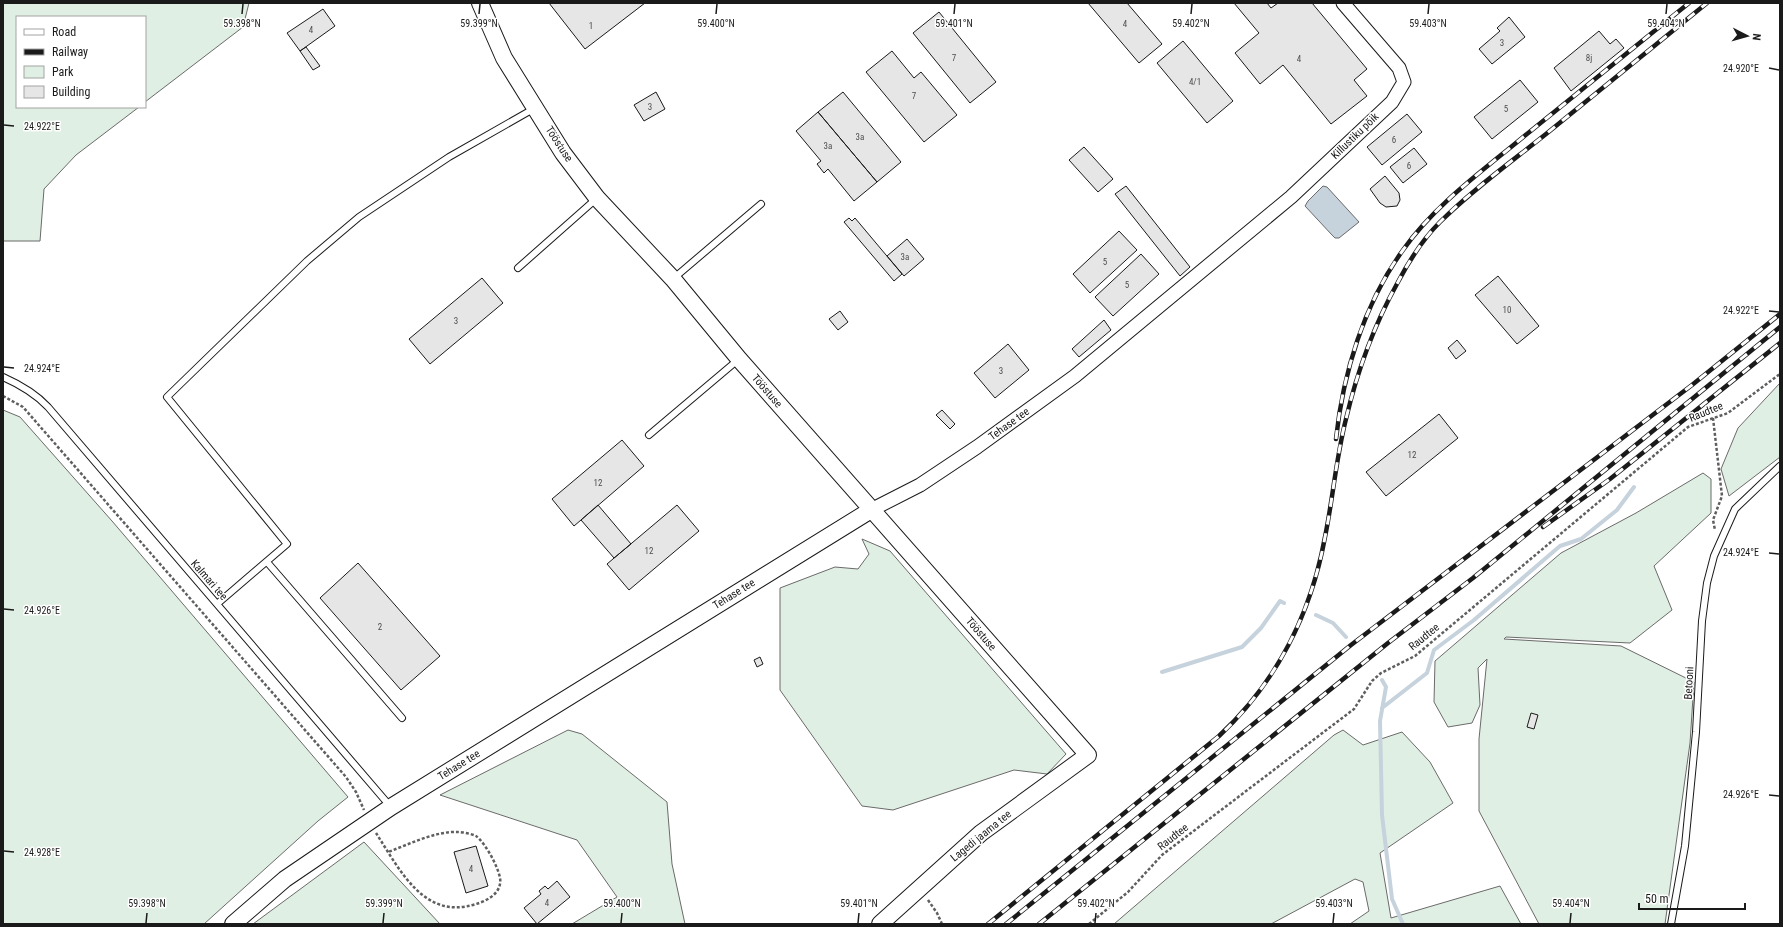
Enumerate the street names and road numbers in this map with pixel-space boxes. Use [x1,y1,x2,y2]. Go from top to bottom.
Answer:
street label: Killustiku põik [1329,110,1381,162]
street label: Tööstuse [543,124,575,164]
street label: Tööstuse [749,372,785,410]
street label: Raudtee [1687,399,1725,425]
street label: Tehase tee [986,405,1032,443]
street label: Kalmari tee [188,557,230,603]
street label: Tehase tee [711,576,757,612]
street label: Tööstuse [963,615,999,653]
street label: Raudtee [1406,621,1442,653]
street label: Betooni [1682,666,1696,700]
street label: Tehase tee [436,747,482,783]
street label: Lagedi jaama tee [948,808,1014,864]
street label: Raudtee [1155,821,1191,853]

